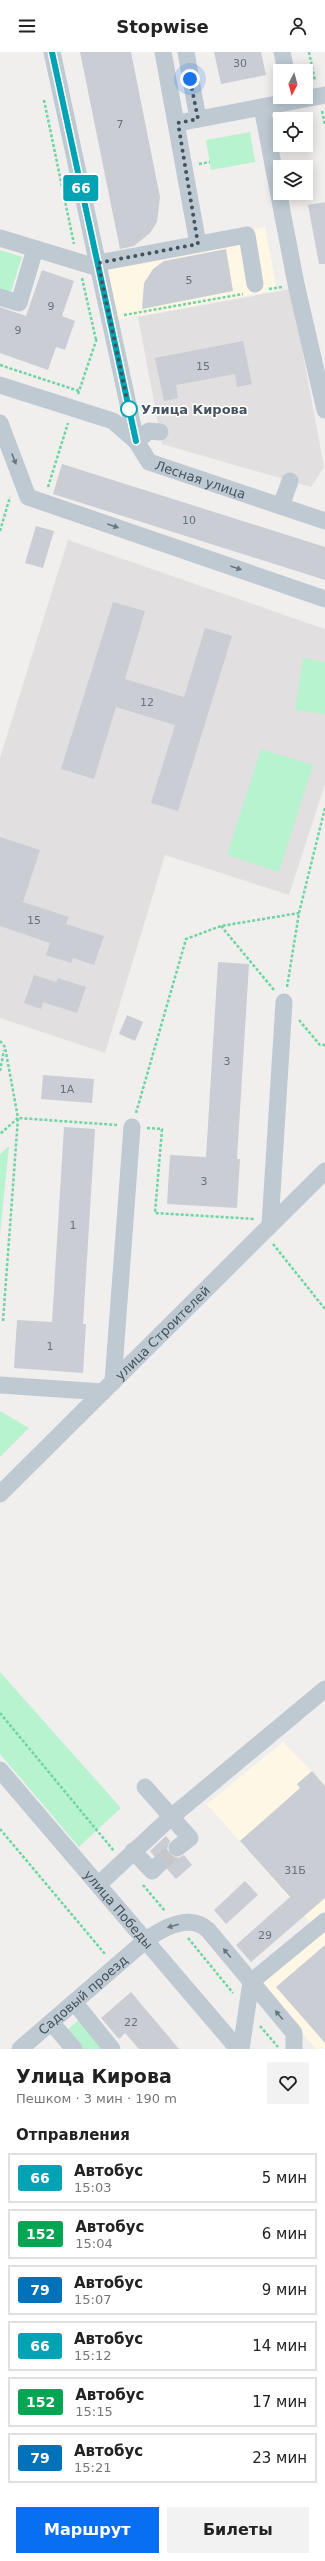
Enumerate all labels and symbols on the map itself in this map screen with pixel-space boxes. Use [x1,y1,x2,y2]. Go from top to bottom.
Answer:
house number: 30 [233,57,247,70]
north arrow [273,64,313,104]
your location [180,69,200,89]
house number: 7 [117,118,124,131]
line badge: 66 [63,175,99,201]
house number: 5 [186,274,193,287]
house number: 9 [48,300,55,313]
house number: 9 [15,324,22,337]
house number: 15 [196,360,210,373]
marker: Улица Кирова [120,400,138,418]
place label: Улица Кирова [141,402,248,417]
one-way arrow [11,453,17,465]
street label: Лесная улица [153,457,248,501]
house number: 10 [182,514,196,527]
one-way arrow [107,523,119,529]
one-way arrow [230,566,242,572]
house number: 12 [140,696,154,709]
house number: 15 [27,914,41,927]
house number: 3 [224,1055,231,1068]
house number: 1А [60,1083,75,1096]
house number: 3 [201,1175,208,1188]
house number: 1 [70,1219,77,1232]
street label: улица Строителей [112,1282,213,1383]
house number: 1 [47,1340,54,1353]
house number: 31Б [284,1864,306,1877]
street label: улица Победы [81,1867,156,1952]
one-way arrow [167,1923,179,1929]
house number: 29 [258,1929,272,1942]
one-way arrow [223,1948,232,1959]
street label: Садовый проезд [35,1952,130,2037]
one-way arrow [275,2010,284,2021]
house number: 22 [124,2016,138,2029]

